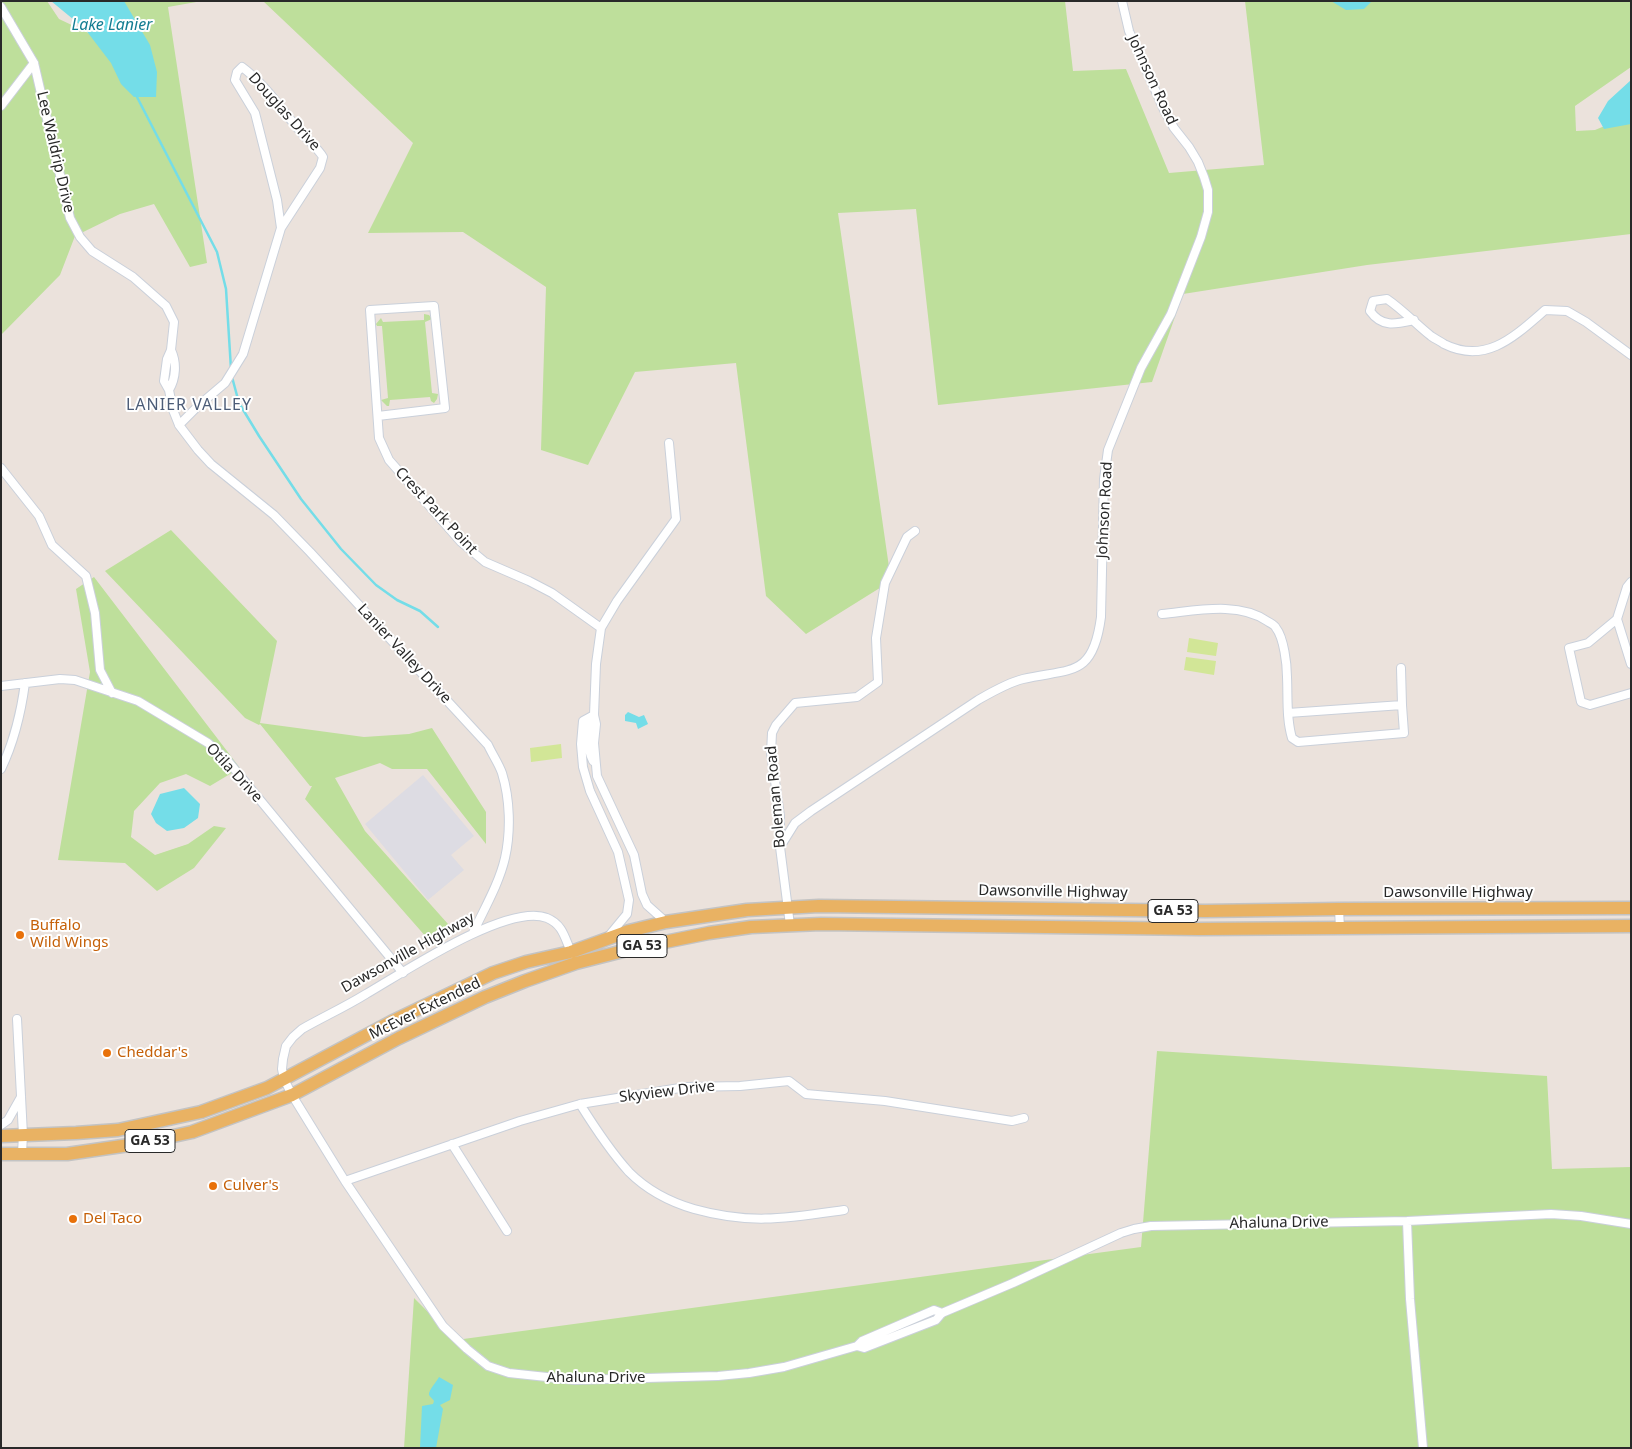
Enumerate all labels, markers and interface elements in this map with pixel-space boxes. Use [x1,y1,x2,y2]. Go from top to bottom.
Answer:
water label: Lake Lanier [72,15,152,35]
street label: Johnson Road [1123,32,1181,128]
street label: Douglas Drive [244,69,324,155]
street label: Lee Waldrip Drive [32,90,78,214]
district label: LANIER VALLEY [124,395,254,415]
street label: Johnson Road [1093,461,1117,559]
street label: Crest Park Point [391,464,481,558]
street label: Lanier Valley Drive [353,600,455,708]
street label: Otila Drive [202,740,266,806]
street label: Boleman Road [763,745,789,849]
street label: Dawsonville Highway [978,882,1128,902]
street label: Dawsonville Highway [1383,884,1533,902]
road number: GA 53 [1148,899,1198,922]
street label: Dawsonville Highway [338,909,478,997]
place label: Buffalo Wild Wings [30,917,108,952]
marker: Buffalo Wild Wings [14,929,26,941]
road number: GA 53 [617,934,667,958]
street label: McEver Extended [366,974,484,1044]
place label: Cheddar's [117,1044,188,1062]
marker: Cheddar's [101,1047,113,1059]
street label: Skyview Drive [618,1077,716,1107]
road number: GA 53 [125,1130,175,1152]
place label: Culver's [223,1177,279,1195]
marker: Culver's [207,1180,219,1192]
place label: Del Taco [83,1210,142,1228]
marker: Del Taco [67,1213,79,1225]
street label: Ahaluna Drive [1229,1213,1329,1233]
street label: Ahaluna Drive [546,1369,646,1387]

